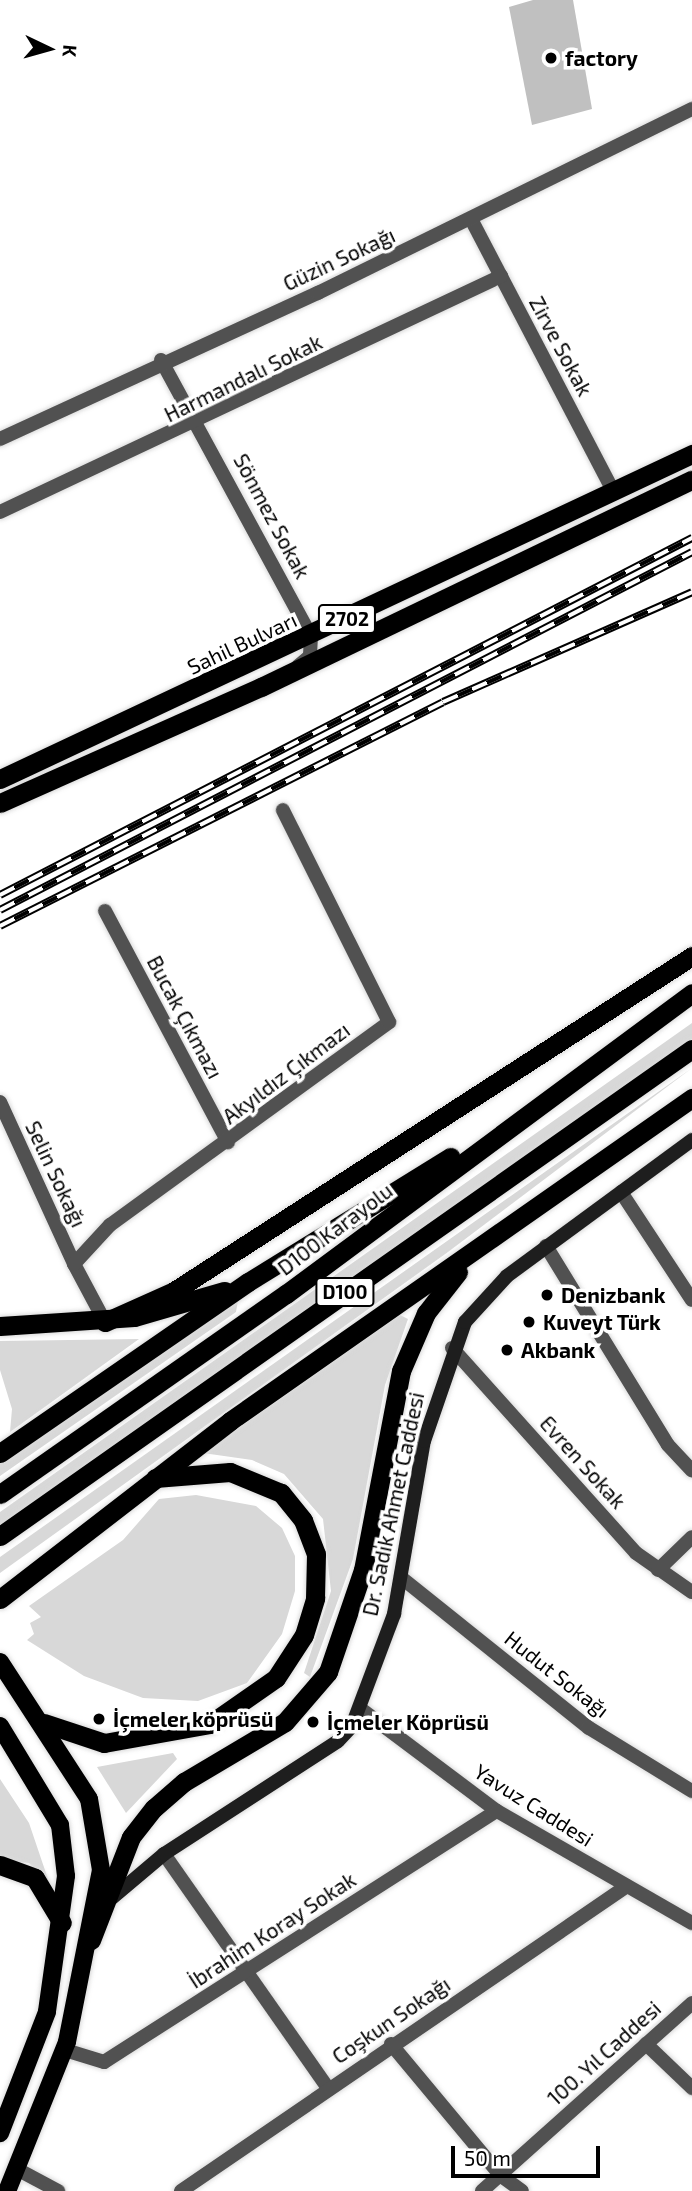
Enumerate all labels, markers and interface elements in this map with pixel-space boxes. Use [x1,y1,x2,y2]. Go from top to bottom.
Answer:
north arrow [14,14,84,84]
text: K [58,44,82,58]
place label: factory [565,45,638,71]
marker: factory [543,50,559,66]
street label: Güzin Sokağı [279,222,399,296]
street label: Zirve Sokak [524,292,598,400]
street label: Harmandalı Sokak [160,329,326,427]
street label: Sönmez Sokak [229,449,315,583]
road number: 2702 [317,604,377,634]
street label: Sahil Bulvarı [183,607,301,679]
street label: Bucak Çıkmazı [142,951,228,1083]
street label: Akyıldız Çıkmazı [217,1017,355,1129]
street label: Selin Sokağı [20,1117,92,1231]
street label: D100 Karayolu [273,1178,397,1280]
road number: D100 [315,1276,375,1308]
place label: Denizbank [561,1282,665,1308]
marker: Denizbank [539,1287,555,1303]
place label: Kuveyt Türk [543,1309,661,1335]
marker: Kuveyt Türk [521,1314,537,1330]
place label: Akbank [521,1337,595,1363]
marker: Akbank [499,1342,515,1358]
street label: Dr. Sadık Ahmet Caddesi [357,1389,429,1619]
street label: Evren Sokak [535,1411,631,1513]
street label: Hudut Sokağı [500,1625,614,1723]
place label: İçmeler köprüsü [113,1706,274,1732]
place label: İçmeler Köprüsü [327,1709,489,1735]
marker: İçmeler köprüsü [91,1711,107,1727]
marker: İçmeler Köprüsü [305,1714,321,1730]
street label: Yavuz Caddesi [470,1758,598,1852]
street label: İbrahim Koray Sokak [184,1867,360,1993]
street label: Coşkun Sokağı [327,1971,455,2069]
street label: 100. Yıl Caddesi [542,1995,666,2111]
scale bar [454,2132,603,2176]
text: 50 m [464,2145,511,2170]

